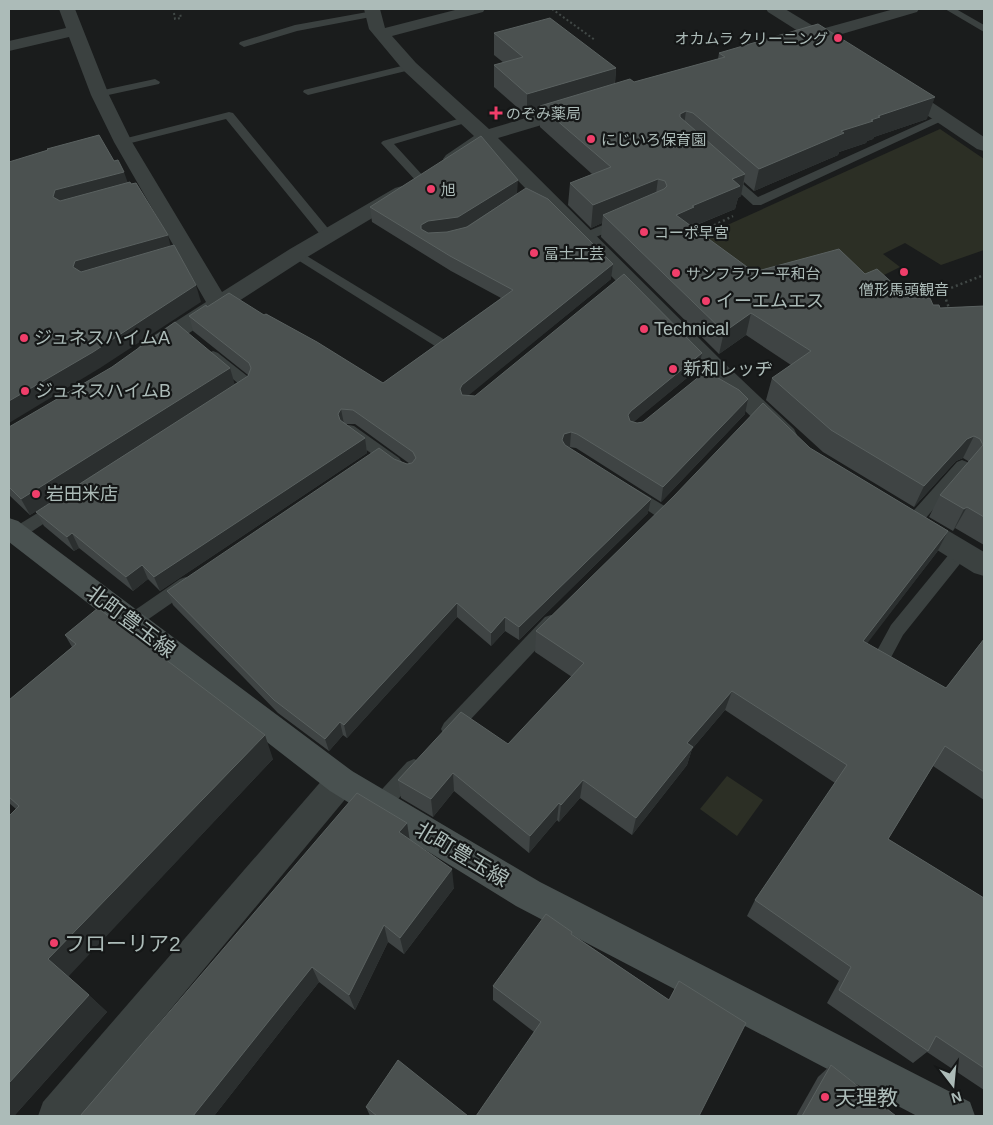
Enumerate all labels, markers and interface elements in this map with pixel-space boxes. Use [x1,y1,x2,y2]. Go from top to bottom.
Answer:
place label: オカムラ クリーニング [675,30,828,47]
marker: オカムラ クリーニング [832,32,844,44]
place label: のぞみ薬局 [506,105,581,122]
marker: のぞみ薬局 [490,107,502,119]
place label: にじいろ保育園 [601,131,706,148]
marker: にじいろ保育園 [585,133,597,145]
place label: 旭 [441,181,456,198]
marker: 旭 [425,183,437,195]
place label: コーポ早宮 [654,224,729,241]
marker: コーポ早宮 [638,226,650,238]
place label: 冨士工芸 [544,245,604,262]
marker: 冨士工芸 [528,247,540,259]
place label: サンフラワー平和台 [686,265,821,282]
marker: 僧形馬頭観音 [898,266,910,278]
marker: サンフラワー平和台 [670,267,682,279]
place label: 僧形馬頭観音 [859,281,949,298]
place label: イーエムエス [716,291,824,311]
marker: イーエムエス [700,295,712,307]
place label: Technical [654,319,729,339]
marker: Technical [638,323,650,335]
place label: ジュネスハイムA [34,328,170,348]
marker: ジュネスハイムA [18,332,30,344]
place label: 新和レッヂ [683,359,773,379]
marker: 新和レッヂ [667,363,679,375]
place label: ジュネスハイムB [35,381,171,401]
marker: ジュネスハイムB [19,385,31,397]
place label: 岩田米店 [46,484,118,504]
marker: 岩田米店 [30,488,42,500]
street label: 北町豊玉線 [82,580,180,662]
street label: 北町豊玉線 [411,817,513,891]
place label: フローリア2 [64,932,181,955]
marker: フローリア2 [48,937,60,949]
north arrow [928,1060,978,1110]
place label: 天理教 [835,1086,898,1109]
text: N [950,1088,964,1107]
marker: 天理教 [819,1091,831,1103]

